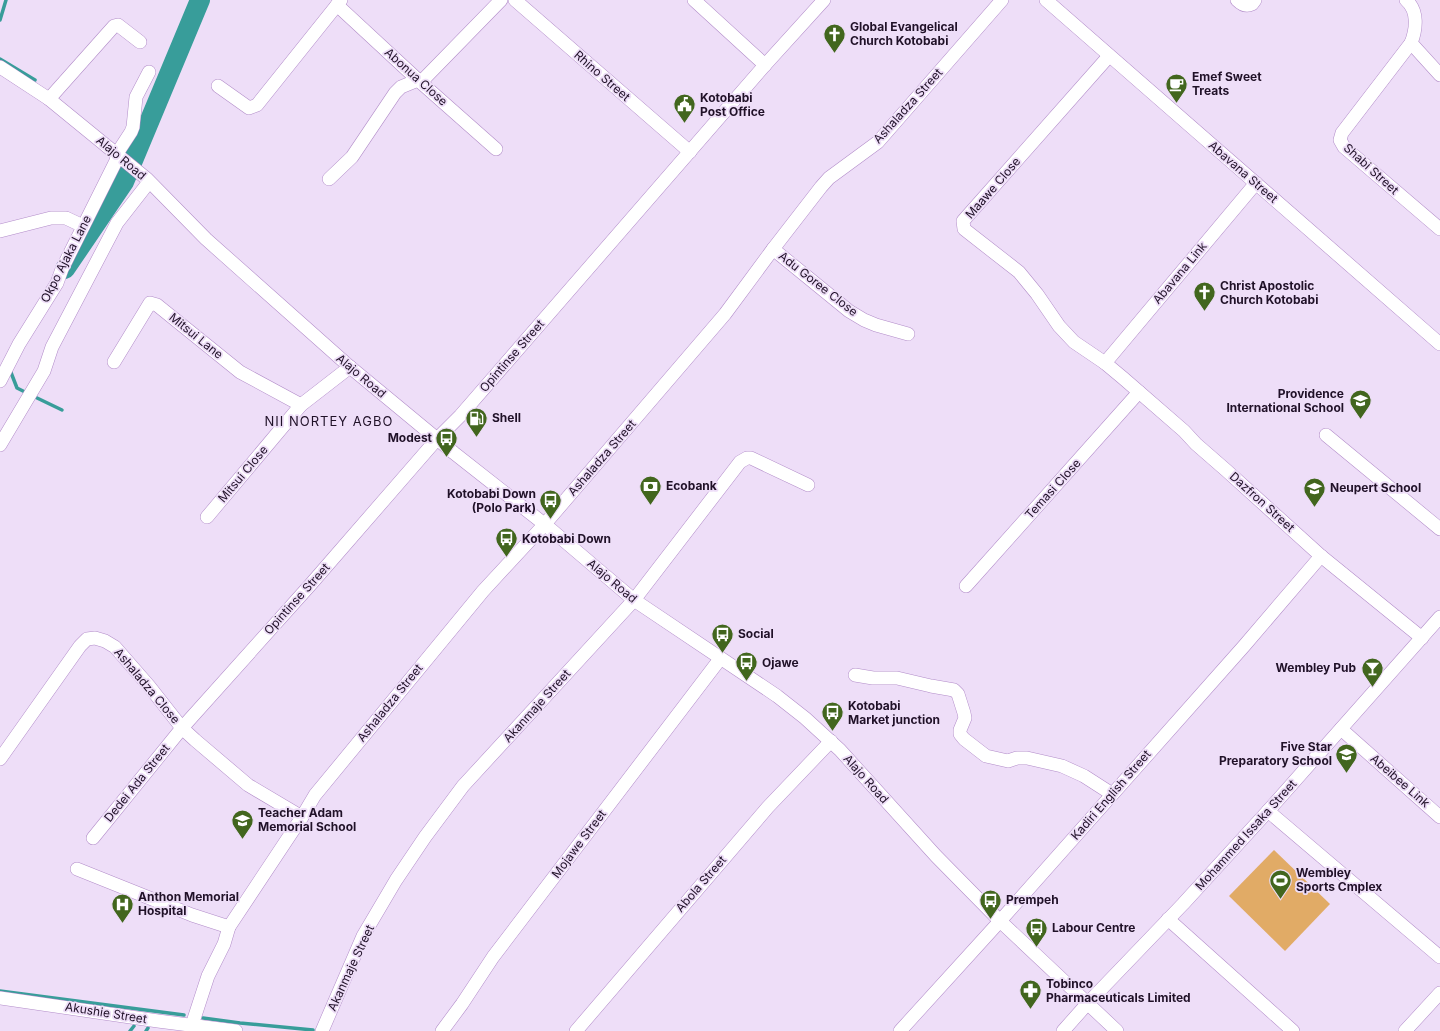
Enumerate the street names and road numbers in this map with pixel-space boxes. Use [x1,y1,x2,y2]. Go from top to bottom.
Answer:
street label: Abonua Close [382,45,451,109]
street label: Rhino Street [571,47,633,104]
street label: Ashaladza Street [870,65,945,146]
street label: Alajo Road [93,132,149,183]
street label: Abavana Street [1206,137,1281,206]
street label: Shabi Street [1341,140,1402,197]
street label: Maawe Close [962,154,1023,221]
street label: Okpo Ajaka Lane [37,213,94,305]
street label: Abavana Link [1149,238,1210,307]
street label: Adu Goree Close [776,248,861,319]
street label: Mitsui Lane [166,309,226,362]
street label: Opintinse Street [476,316,547,395]
street label: Alajo Road [333,350,389,401]
street label: Ashaladza Street [564,416,639,499]
street label: Mitsui Close [215,442,271,505]
street label: Temasi Close [1022,455,1084,522]
street label: Dazfron Street [1227,469,1298,535]
street label: Alajo Road [584,555,640,606]
street label: Opintinse Street [261,560,333,638]
street label: Ashaladza Close [111,645,183,727]
street label: Ashaladza Street [354,661,426,745]
street label: Akanmaje Street [500,666,573,745]
street label: Dedei Ada Street [101,741,173,825]
street label: Kadiri English Street [1068,747,1154,843]
street label: Alajo Road [841,751,892,806]
street label: Abeibee Link [1368,751,1433,811]
street label: Mohammed Issaka Street [1192,776,1299,893]
street label: Mojawe Street [548,807,609,881]
street label: Abola Street [672,852,729,915]
street label: Akanmaje Street [324,922,377,1013]
street label: Akushie Street [64,999,148,1026]

